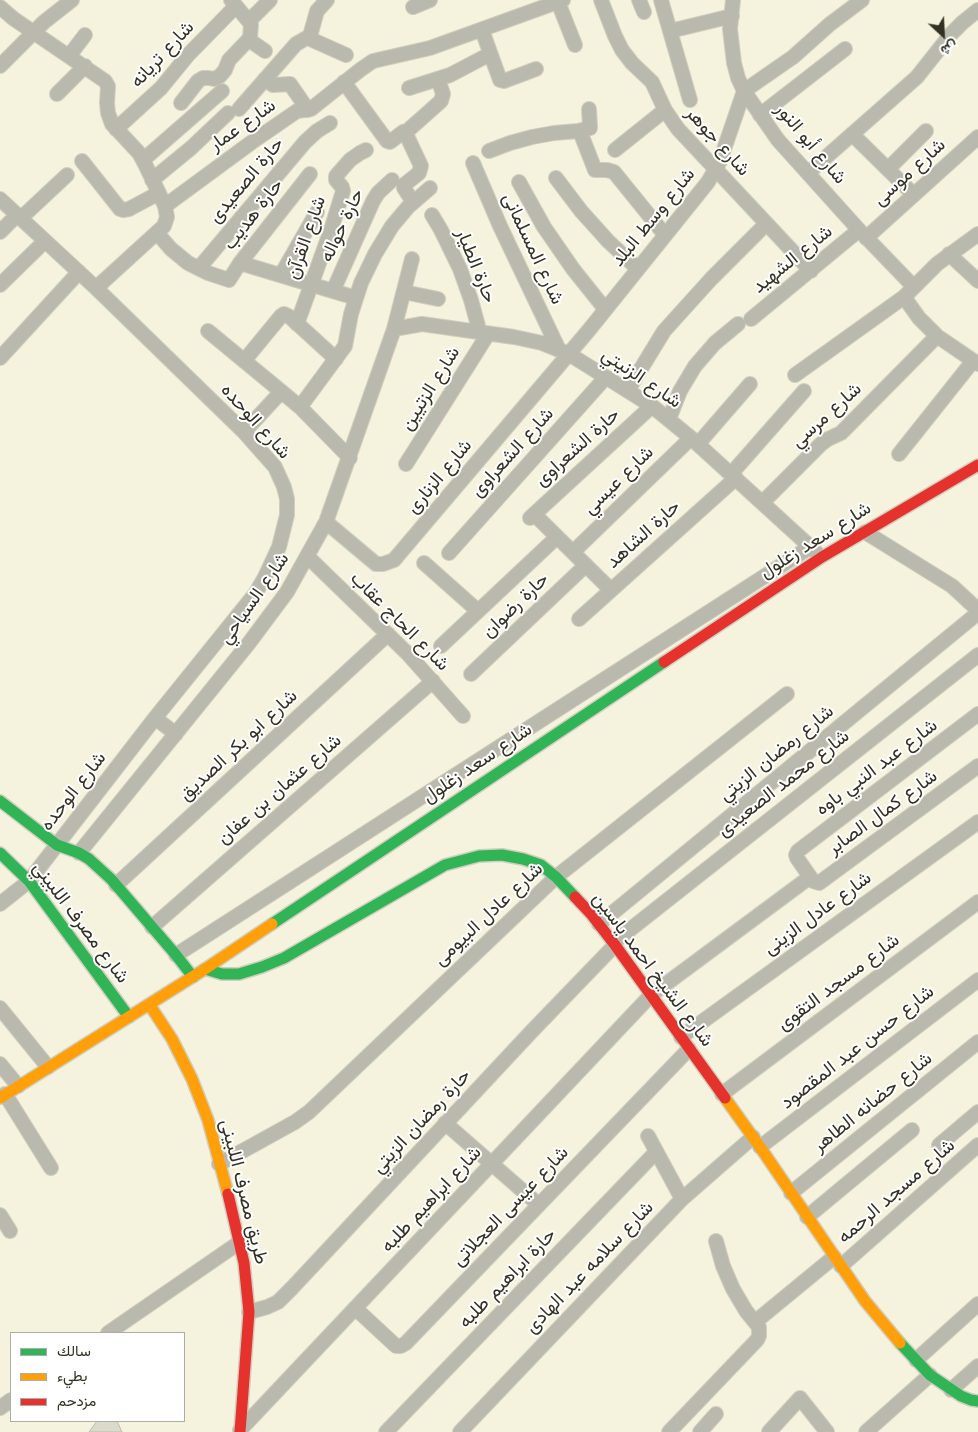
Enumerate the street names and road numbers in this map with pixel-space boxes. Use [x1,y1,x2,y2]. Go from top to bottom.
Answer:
street label: شارع تريانه [126,17,200,93]
street label: شارع عمار [205,95,281,157]
street label: شارع أبو النور [769,99,851,189]
street label: شارع جوهر [680,103,754,181]
street label: حارة الصعيدى [205,134,289,228]
street label: شارع موسى [869,134,951,212]
street label: شارع وسط البلد [607,164,701,272]
street label: حارة هديب [219,175,289,255]
street label: حارة حواله [316,186,370,266]
street label: شارع المسلمانى [496,190,568,308]
street label: شارع القرآن [282,193,332,283]
street label: شارع الشهيد [748,221,838,299]
street label: حارة الطيار [450,225,500,307]
street label: شارع الزتيين [396,343,466,435]
street label: شارع الزنيتي [597,344,685,414]
street label: شارع مرسي [787,378,867,454]
street label: شارع الوحده [215,379,295,465]
street label: شارع الشعراوى [467,403,559,503]
street label: حارة الشعراوى [531,404,625,492]
street label: شارع الزنارى [402,435,478,519]
street label: شارع عيسي [579,442,659,520]
street label: حارة الشاهد [602,496,686,574]
street label: شارع سعد زغلول [756,498,876,584]
street label: شارع السياحي [215,549,295,649]
street label: شارع الحاج عقاب [345,568,453,676]
street label: حارة رضوان [478,569,554,643]
street label: شارع ابو بكر الصديق [175,685,303,807]
street label: شارع رمضان الزيتي [715,701,839,807]
street label: شارع عبد النبي باوه [812,715,942,821]
street label: شارع سعد زغلول [419,719,537,809]
street label: شارع محمد الصعيدى [713,725,855,843]
street label: شارع عثمان بن عفان [213,730,347,850]
street label: شارع الوحده [36,748,112,836]
street label: شارع كمال الصابر [824,766,942,860]
street label: شارع مصرف اللبيني [27,858,133,988]
street label: شارع عادل البيومى [430,858,548,972]
street label: شارع عادل الزينى [760,867,876,961]
street label: شارع الشيخ احمد ياسين [586,888,718,1052]
street label: شارع مسجد التقوى [773,930,905,1036]
street label: شارع حسن عبد المقصود [777,981,939,1115]
street label: شارع حضانه الطاهر [809,1048,937,1158]
street label: حارة رمضان الزيتي [368,1065,476,1179]
street label: طريق مصرف اللبينى [214,1117,272,1267]
street label: شارع مسجد الرحمه [834,1135,960,1249]
street label: شارع ابراهيم طلبه [377,1142,487,1258]
street label: شارع عيسى العجلاتى [448,1142,574,1272]
street label: شارع سلامه عبد الهادى [521,1197,659,1339]
street label: حارة ابراهيم طلبه [455,1224,561,1334]

